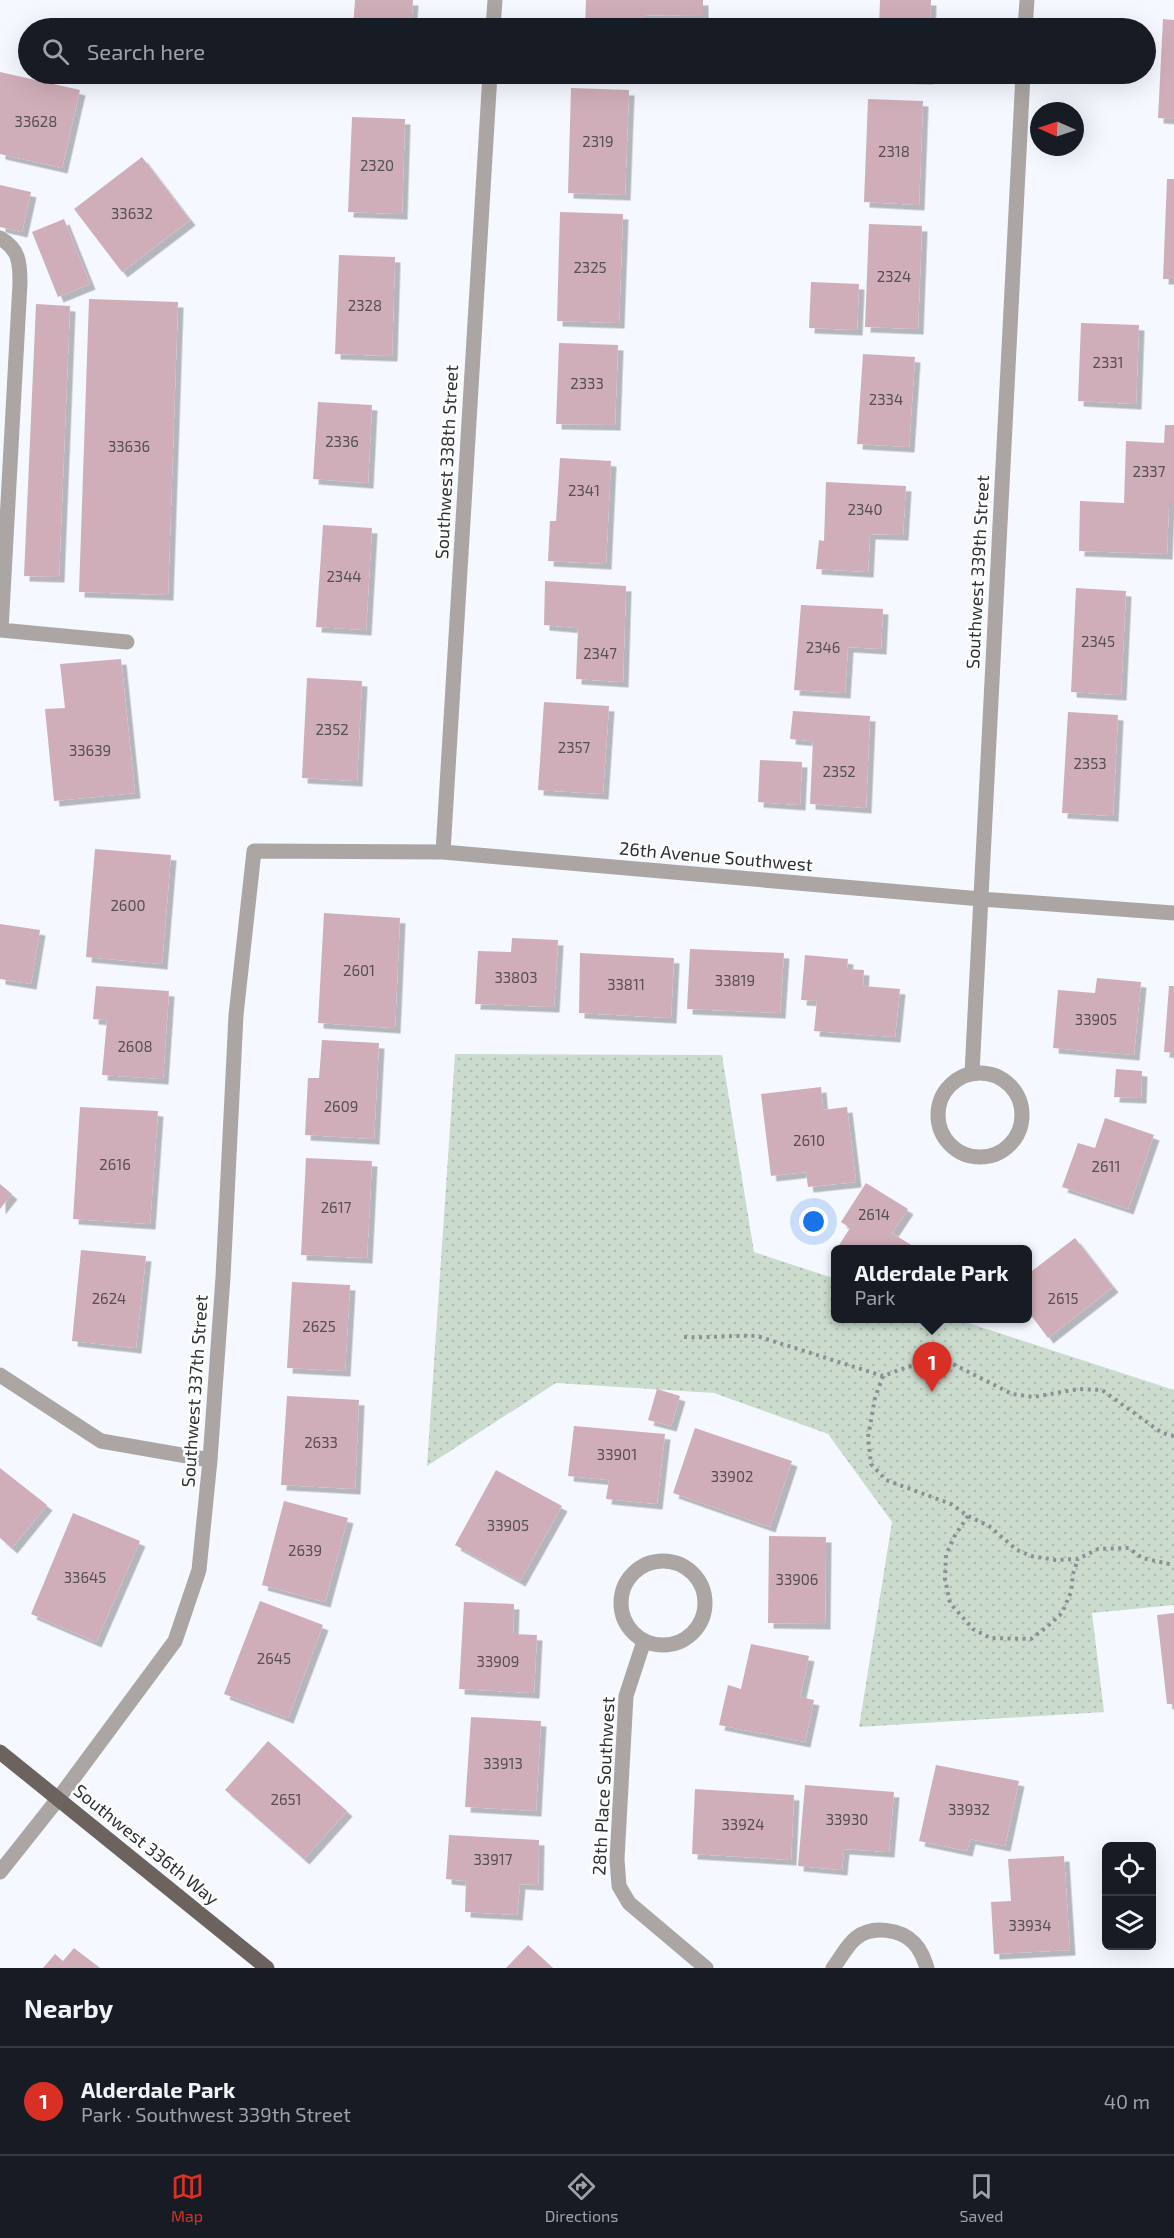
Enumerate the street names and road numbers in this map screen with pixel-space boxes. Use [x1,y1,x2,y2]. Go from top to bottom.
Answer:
street label: Southwest 338th Street [430,364,462,560]
street label: Southwest 339th Street [961,474,993,669]
street label: 26th Avenue Southwest [618,837,814,875]
street label: Southwest 337th Street [176,1294,212,1488]
street label: 28th Place Southwest [587,1696,619,1876]
street label: Southwest 336th Way [70,1779,224,1910]

